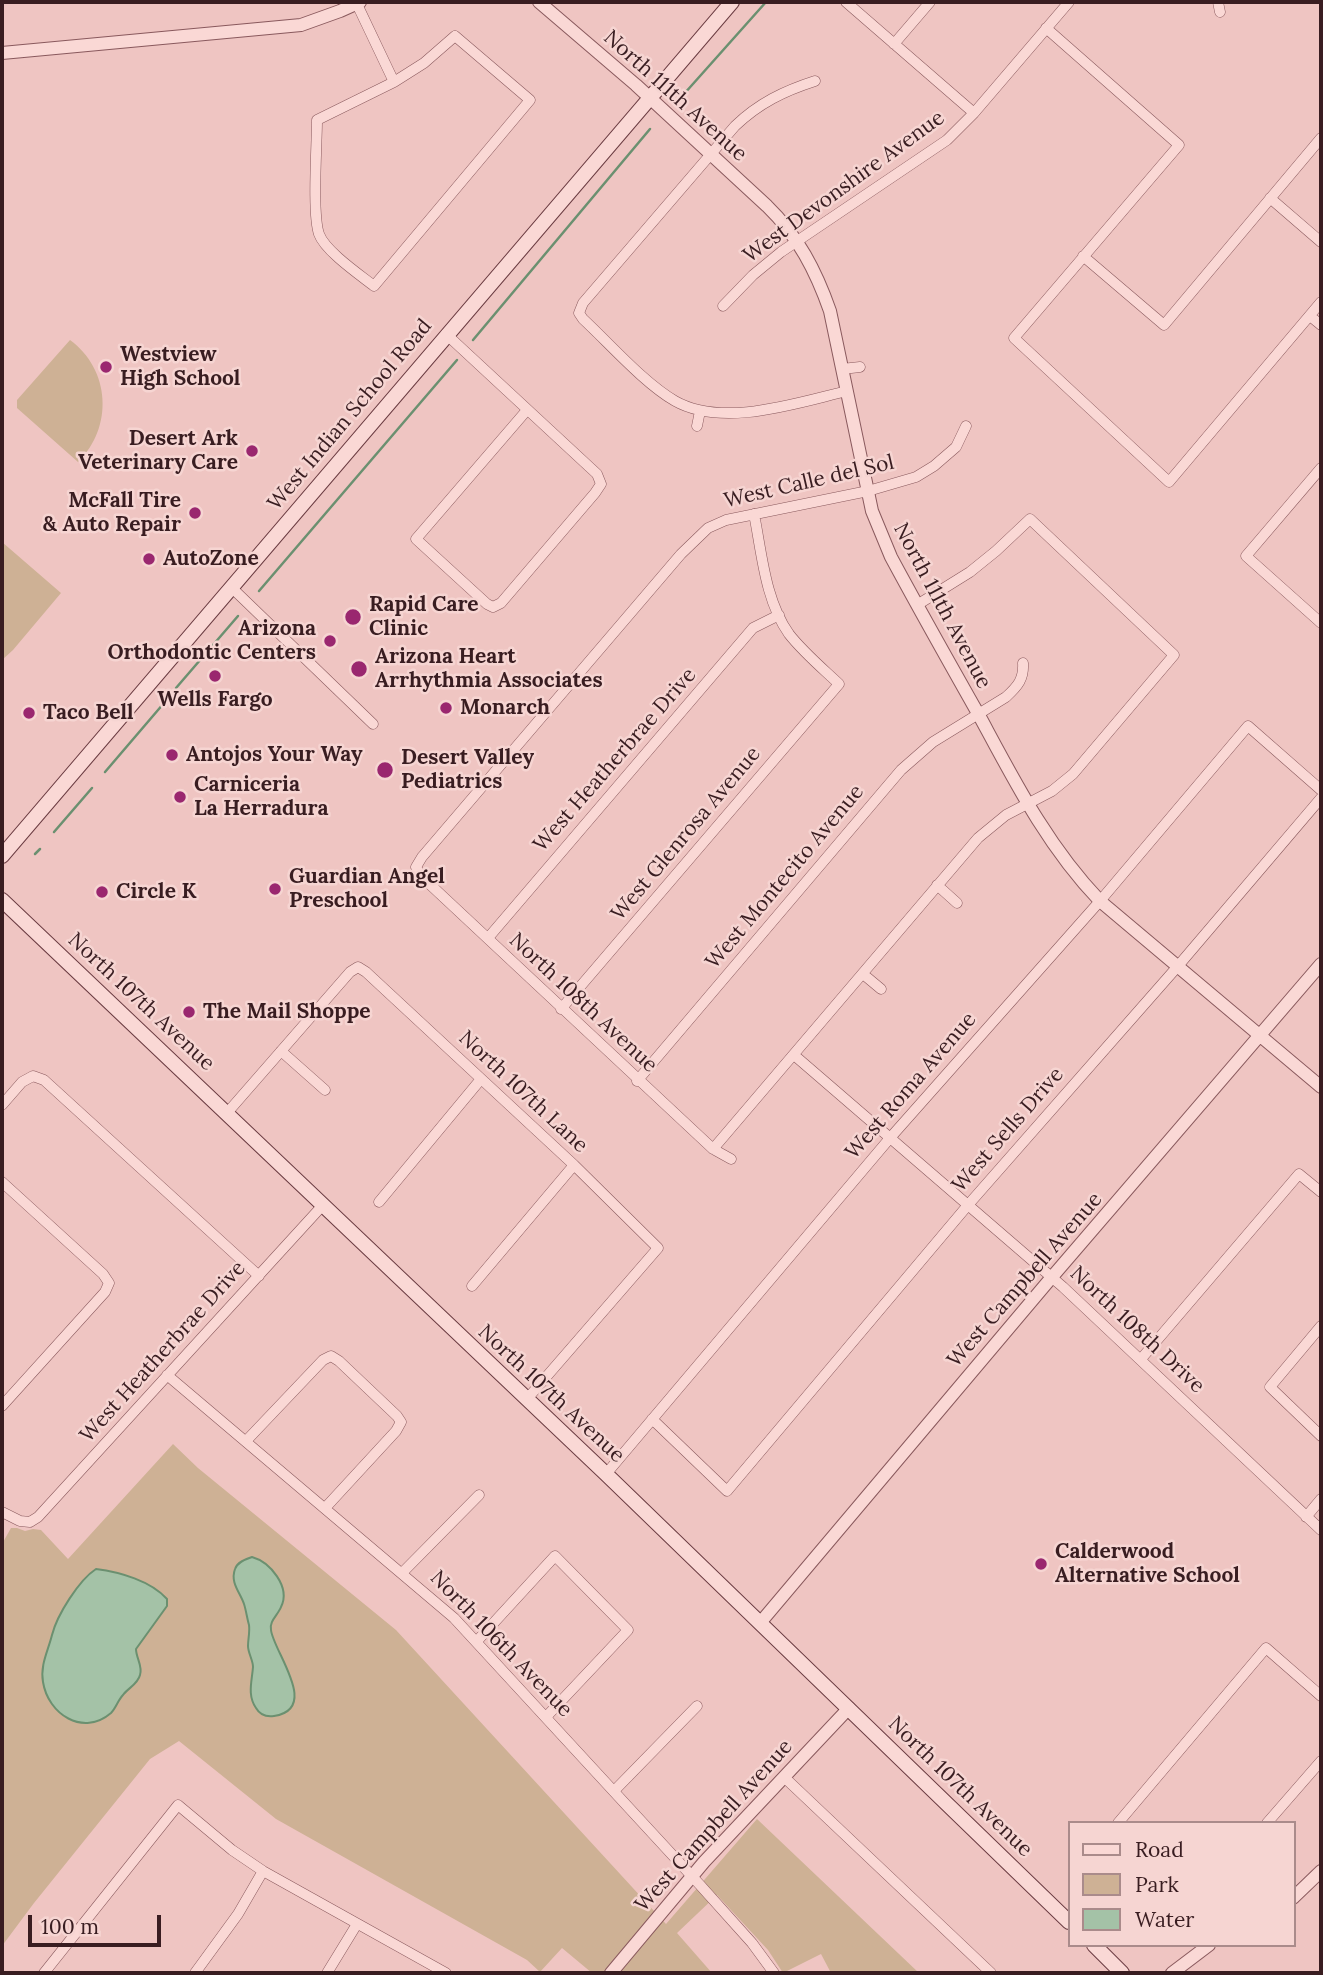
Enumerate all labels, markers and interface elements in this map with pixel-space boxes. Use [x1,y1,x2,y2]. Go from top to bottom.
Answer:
street label: North 111th Avenue [598,25,752,167]
street label: West Devonshire Avenue [738,106,950,268]
street label: West Indian School Road [263,314,437,516]
place label: Westview High School [120,342,240,392]
marker: Westview High School [98,359,114,375]
place label: Desert Ark Veterinary Care [78,426,238,476]
marker: Desert Ark Veterinary Care [244,443,260,459]
street label: West Calle del Sol [722,450,896,514]
place label: McFall Tire & Auto Repair [43,488,181,538]
marker: McFall Tire & Auto Repair [187,505,203,521]
street label: North 111th Avenue [888,519,996,693]
place label: AutoZone [163,546,259,572]
marker: AutoZone [141,551,157,567]
place label: Rapid Care Clinic [369,592,479,642]
marker: Rapid Care Clinic [343,607,363,627]
place label: Arizona Orthodontic Centers [107,616,316,666]
marker: Arizona Orthodontic Centers [322,633,338,649]
place label: Arizona Heart Arrhythmia Associates [375,644,603,694]
marker: Arizona Heart Arrhythmia Associates [349,659,369,679]
street label: West Heatherbrae Drive [528,663,702,857]
marker: Wells Fargo [207,668,223,684]
place label: Wells Fargo [157,687,273,713]
place label: Monarch [460,695,550,721]
place label: Taco Bell [43,700,134,726]
marker: Monarch [438,700,454,716]
marker: Taco Bell [21,705,37,721]
place label: Antojos Your Way [186,742,363,768]
street label: West Glenrosa Avenue [606,742,766,926]
place label: Desert Valley Pediatrics [401,745,534,795]
marker: Antojos Your Way [164,747,180,763]
marker: Desert Valley Pediatrics [375,760,395,780]
place label: Carniceria La Herradura [194,772,328,822]
street label: West Montecito Avenue [701,780,869,974]
marker: Carniceria La Herradura [172,789,188,805]
place label: Guardian Angel Preschool [289,864,445,914]
place label: Circle K [116,879,196,905]
marker: Guardian Angel Preschool [267,881,283,897]
marker: Circle K [94,884,110,900]
street label: North 107th Avenue [63,928,219,1076]
street label: North 108th Avenue [504,928,662,1078]
place label: The Mail Shoppe [203,999,371,1025]
marker: The Mail Shoppe [181,1004,197,1020]
street label: West Roma Avenue [840,1007,982,1165]
street label: North 107th Lane [453,1026,593,1158]
street label: West Sells Drive [947,1062,1069,1198]
street label: West Campbell Avenue [942,1187,1108,1373]
street label: West Heatherbrae Drive [75,1256,251,1448]
street label: North 108th Drive [1064,1261,1210,1399]
street label: North 107th Avenue [473,1320,629,1468]
place label: Calderwood Alternative School [1055,1539,1240,1589]
marker: Calderwood Alternative School [1033,1556,1049,1572]
street label: North 106th Avenue [425,1566,577,1722]
street label: North 107th Avenue [883,1712,1037,1862]
street label: West Campbell Avenue [630,1735,798,1917]
legend [1068,1821,1295,1947]
text: Road [1135,1836,1184,1863]
text: Park [1135,1871,1179,1898]
scale bar [32,1902,164,1946]
text: Water [1135,1906,1194,1933]
text: 100 m [41,1913,99,1940]

